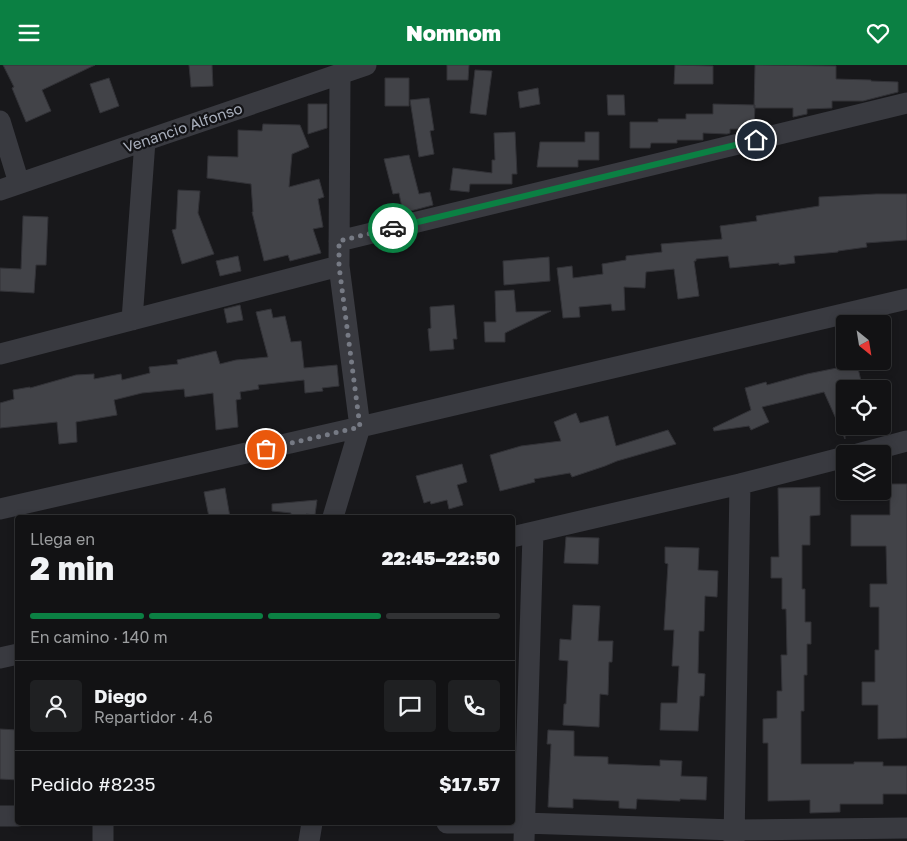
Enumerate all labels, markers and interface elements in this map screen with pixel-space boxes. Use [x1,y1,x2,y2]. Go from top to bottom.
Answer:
icon: menu [15,19,43,47]
text: Nomnom [406,19,501,46]
icon: heart [864,19,892,47]
street label: Venancio Alfonso [121,98,244,156]
pin [735,119,777,161]
icon: home [742,126,770,154]
courier [368,203,418,253]
icon: car [379,214,407,242]
north arrow [836,315,891,370]
map controls [836,315,891,500]
button: locate [836,380,891,435]
pin [245,428,287,470]
icon: bag [252,435,280,463]
button: layers [836,445,891,500]
text: Llega en [30,529,95,549]
text: 22:45–22:50 [382,546,500,569]
text: 2 min [30,549,114,587]
text: En camino · 140 m [30,627,168,647]
button: person [30,680,82,732]
button: chat [384,680,436,732]
button: phone [448,680,500,732]
text: Diego [94,684,147,707]
text: Repartidor · 4.6 [94,707,213,727]
text: Pedido #8235 [30,772,156,795]
text: $17.57 [439,772,500,795]

